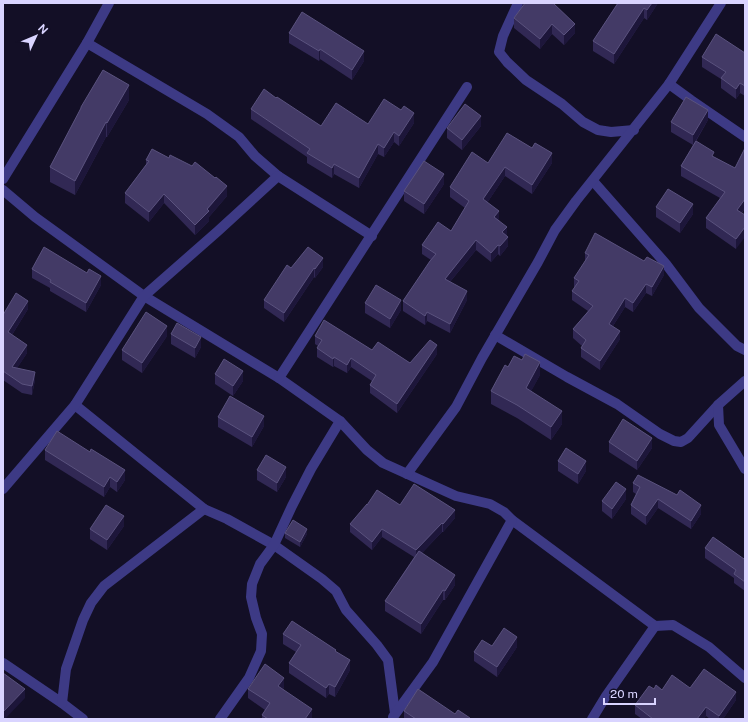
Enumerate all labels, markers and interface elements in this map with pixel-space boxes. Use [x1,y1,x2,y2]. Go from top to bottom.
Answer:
north arrow [16,16,56,56]
text: N [36,22,50,36]
scale bar [604,680,655,706]
text: 20 m [610,687,638,701]

